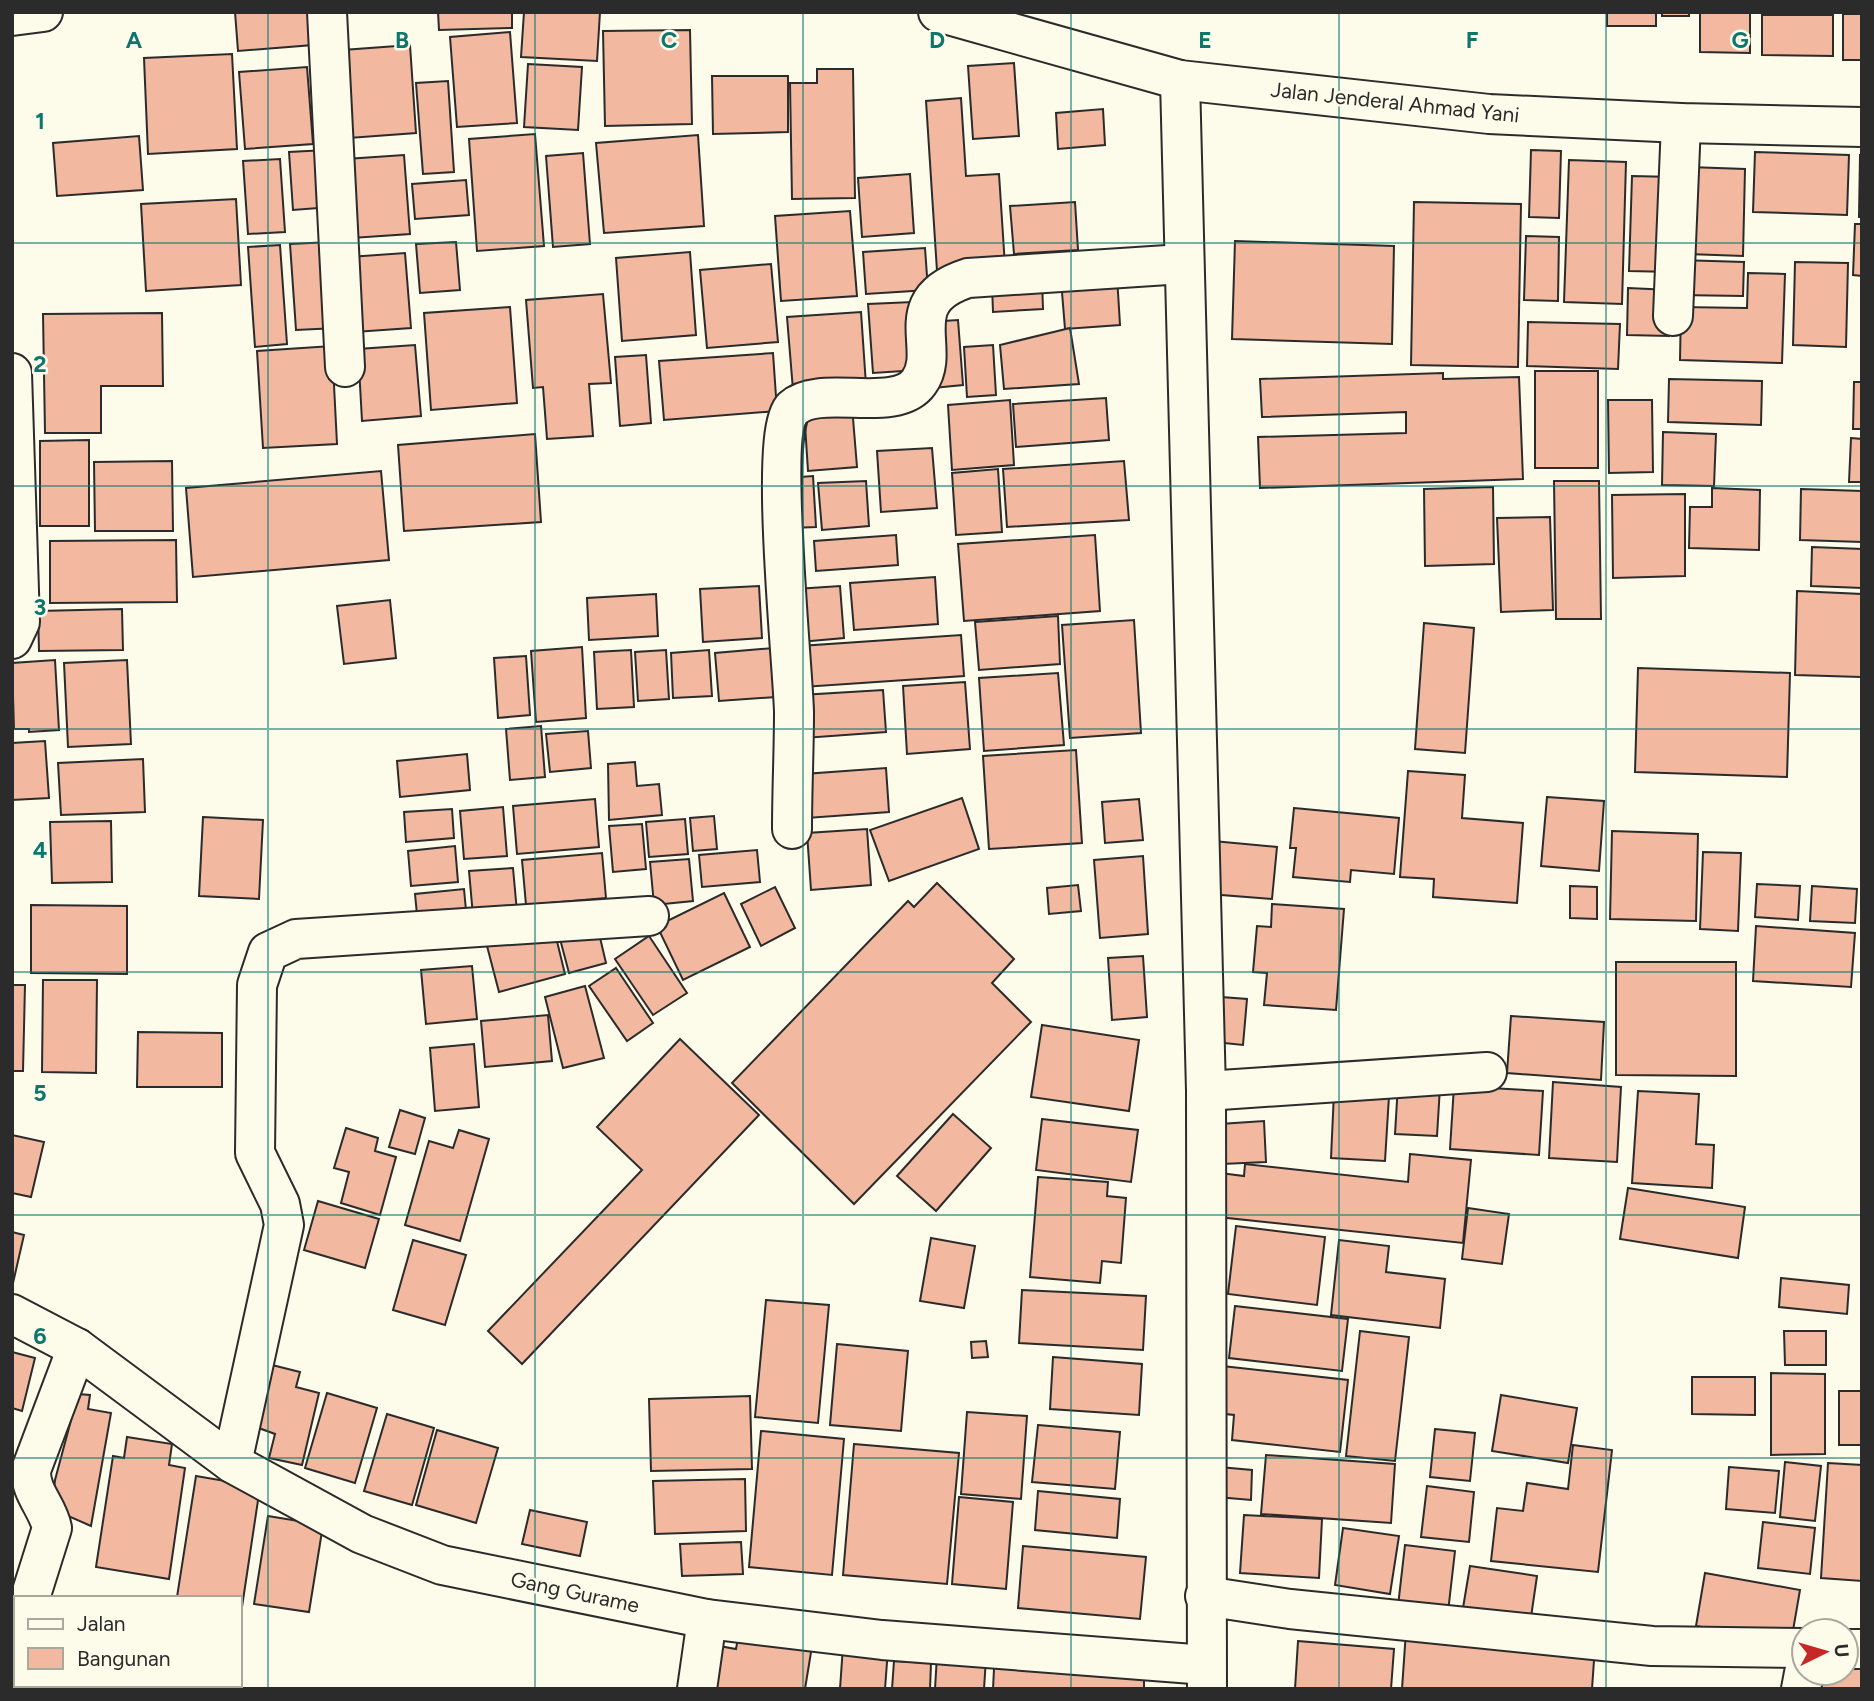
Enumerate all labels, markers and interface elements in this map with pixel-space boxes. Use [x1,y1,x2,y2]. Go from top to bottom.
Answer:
text: A [126,26,143,54]
text: B [395,26,409,54]
text: C [661,26,678,54]
text: D [929,26,945,54]
text: E [1198,26,1212,54]
text: F [1466,26,1479,54]
text: G [1731,26,1749,54]
street label: Jalan Jenderal Ahmad Yani [1269,77,1521,127]
text: 1 [35,107,45,135]
text: 2 [33,350,47,378]
text: 3 [34,593,46,621]
text: 4 [33,836,47,864]
text: 5 [33,1079,47,1107]
text: 6 [33,1322,47,1350]
street label: Gang Gurame [508,1566,642,1618]
legend [14,1596,242,1687]
text: Jalan [77,1611,126,1636]
north arrow [1790,1617,1860,1687]
text: U [1829,1643,1853,1658]
text: Bangunan [77,1646,170,1671]

